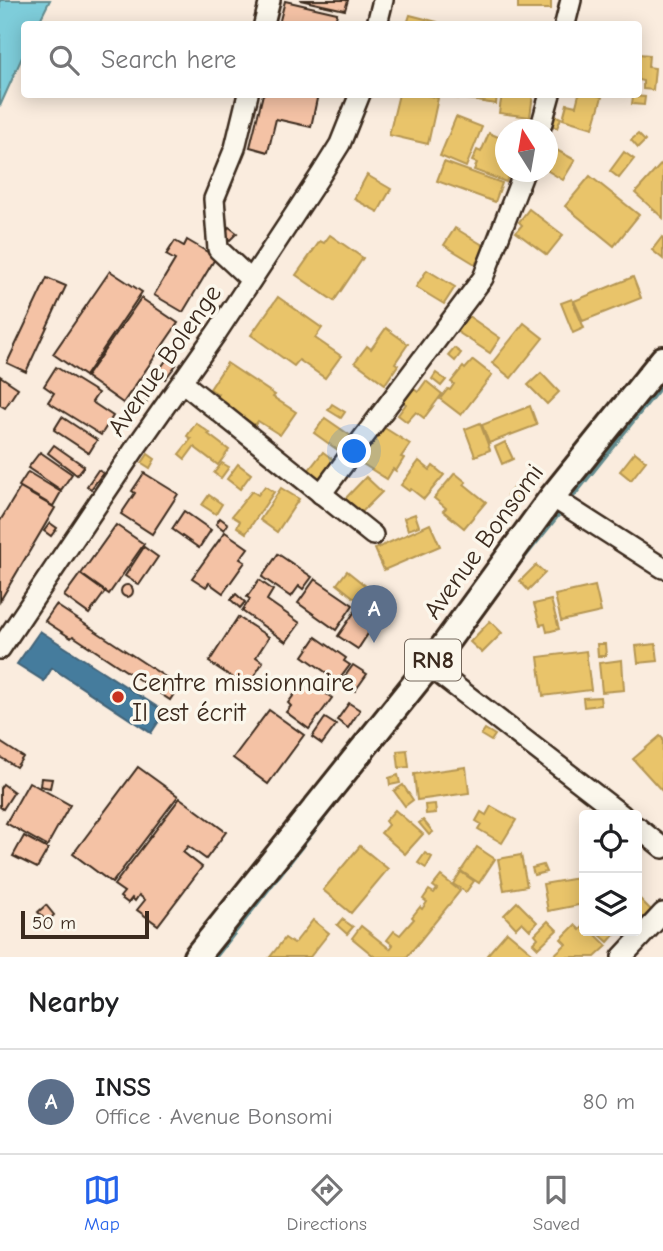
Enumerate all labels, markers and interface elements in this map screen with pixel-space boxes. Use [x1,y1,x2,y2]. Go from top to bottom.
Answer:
search box [21,21,642,98]
icon: search [45,41,83,79]
text: Search here [101,45,236,75]
north arrow [495,119,558,182]
street label: Avenue Bolenge [102,279,228,442]
your location [337,434,371,468]
street label: Avenue Bonsomi [418,458,550,625]
pin: A [351,585,397,643]
road number: RN8 [405,640,461,680]
place label: Centre missionnaire Il est écrit [132,668,354,728]
marker: Centre missionnaire Il est écrit [110,689,126,705]
map controls [579,810,642,936]
button: locate [579,810,642,873]
button: layers [579,873,642,936]
scale bar [21,908,149,940]
text: 50 m [32,912,76,934]
text: Nearby [28,985,119,1020]
text: INSS [95,1073,151,1103]
text: A [45,1088,57,1115]
text: 80 m [582,1088,635,1115]
text: Office · Avenue Bonsomi [95,1103,333,1130]
tab: Map [83,1171,121,1235]
tab: Directions [287,1171,367,1235]
tab: Saved [533,1171,580,1235]

